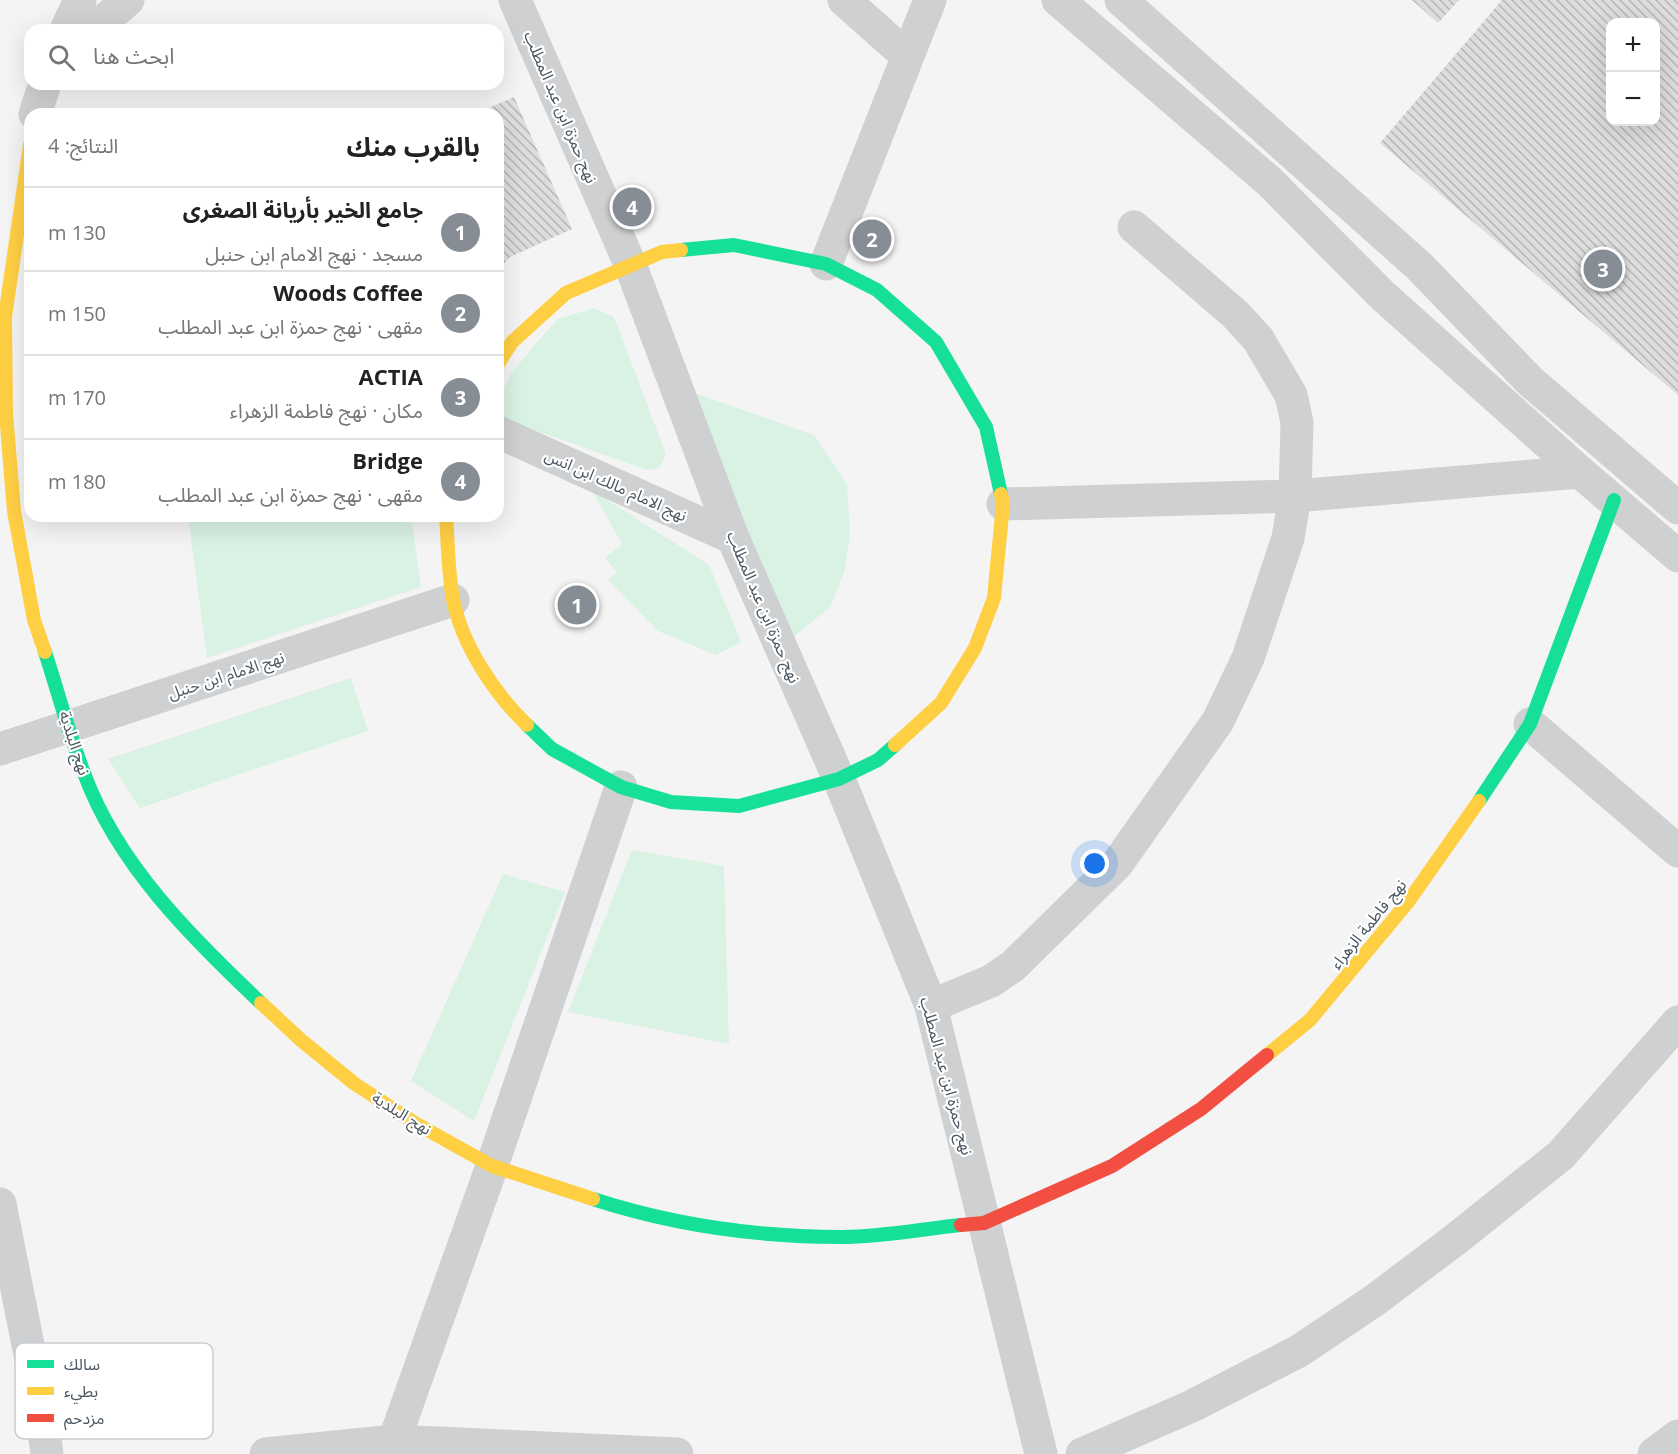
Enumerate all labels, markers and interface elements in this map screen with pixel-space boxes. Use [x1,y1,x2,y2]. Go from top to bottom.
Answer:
map controls [1606,18,1660,126]
button: + [1606,18,1660,72]
search box [24,24,504,90]
street label: نهج حمزة ابن عبد المطلب [517,28,603,187]
text: ابحث هنا [93,40,175,70]
icon: search [45,41,78,74]
button: − [1606,72,1660,126]
text: بالقرب منك [346,128,480,164]
text: النتائج: 4 [48,132,118,159]
pin: 4 [612,184,652,230]
text: جامع الخير بأريانة الصغرى [183,194,423,224]
pin: 2 [852,216,892,262]
text: 130 m [48,219,106,246]
text: 1 [455,219,466,246]
text: مسجد · نهج الامام ابن حنبل [205,240,423,267]
pin: 3 [1584,246,1622,292]
text: Woods Coffee [273,277,423,307]
text: 150 m [48,300,106,327]
text: 2 [455,300,466,327]
text: مقهى · نهج حمزة ابن عبد المطلب [158,313,423,340]
text: ACTIA [359,361,423,391]
text: 170 m [48,384,106,411]
text: 3 [455,384,466,411]
text: مكان · نهج فاطمة الزهراء [230,397,423,424]
street label: نهج الامام مالك ابن انس [541,444,691,528]
text: Bridge [352,445,423,475]
text: 180 m [48,468,106,495]
text: 4 [455,468,466,495]
text: مقهى · نهج حمزة ابن عبد المطلب [158,481,423,508]
street label: نهج حمزة ابن عبد المطلب [720,528,806,687]
pin: 1 [558,582,596,628]
street label: نهج الامام ابن حنبل [165,646,288,706]
street label: نهج البلدية [52,708,96,779]
your location [1080,849,1109,878]
street label: نهج فاطمة الزهراء [1325,874,1413,975]
street label: نهج حمزة ابن عبد المطلب [913,994,979,1158]
street label: نهج البلدية [367,1086,436,1142]
legend [15,1343,213,1439]
text: سالك [64,1353,100,1375]
text: بطيء [64,1380,98,1404]
text: مزدحم [64,1407,104,1431]

